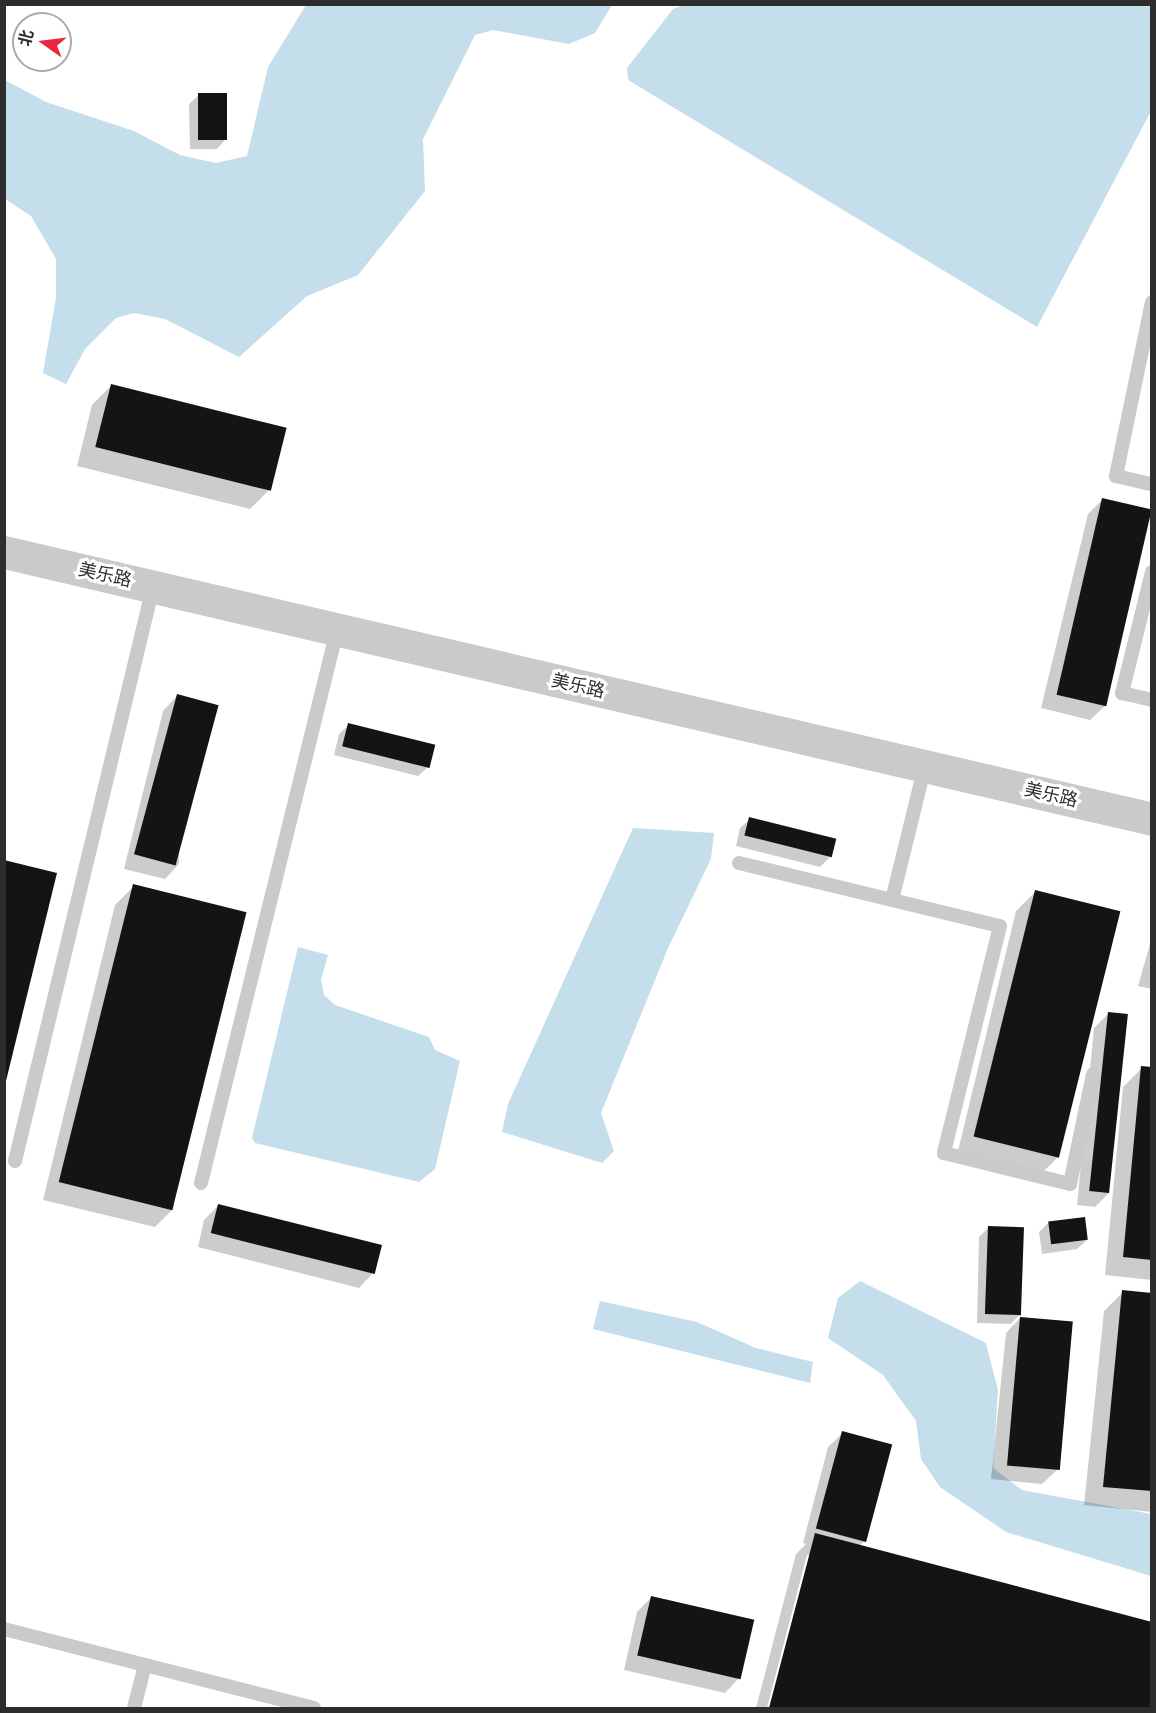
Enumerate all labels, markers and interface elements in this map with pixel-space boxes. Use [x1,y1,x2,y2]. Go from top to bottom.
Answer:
north arrow [12,12,72,72]
text: 北 [13,27,39,49]
street label: 美乐路 [76,558,134,592]
street label: 美乐路 [549,669,607,703]
street label: 美乐路 [1022,778,1080,812]

